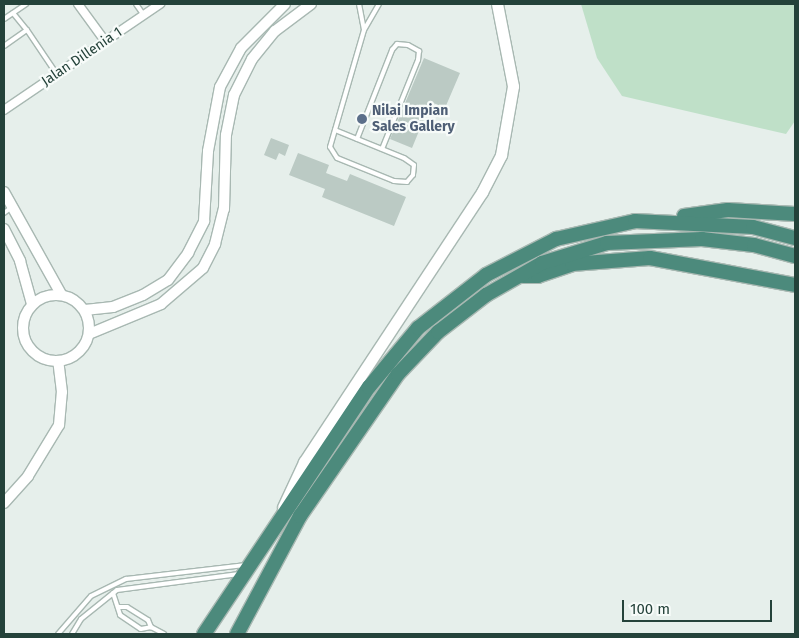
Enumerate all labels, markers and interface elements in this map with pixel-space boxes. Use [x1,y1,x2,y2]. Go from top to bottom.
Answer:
street label: Jalan Dillenia 1 [39,24,125,90]
place label: Nilai Impian Sales Gallery [372,103,455,136]
marker: Nilai Impian Sales Gallery [356,113,368,125]
scale bar [624,590,774,622]
text: 100 m [630,600,670,618]

